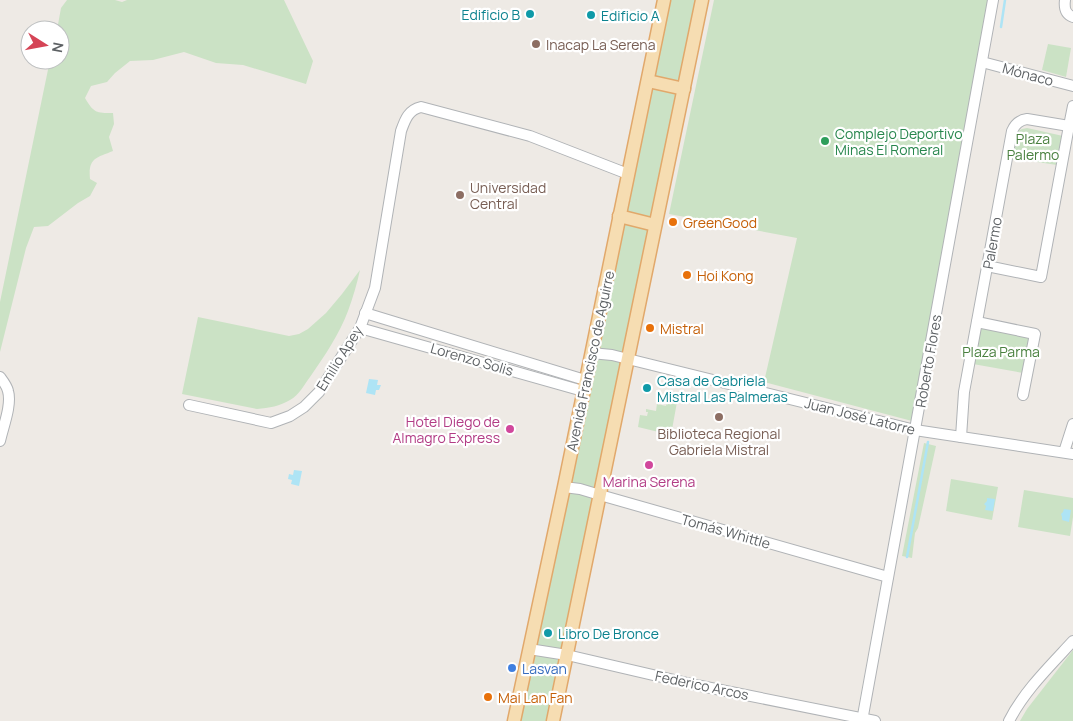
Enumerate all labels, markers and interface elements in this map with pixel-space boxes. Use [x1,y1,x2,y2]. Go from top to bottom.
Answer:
place label: Edificio B [462,5,520,24]
place label: Edificio A [601,6,660,25]
marker: Edificio B [524,8,536,20]
marker: Edificio A [585,9,597,21]
north arrow [20,20,70,70]
place label: Inacap La Serena [546,35,655,54]
marker: Inacap La Serena [530,38,542,50]
text: N [48,41,69,54]
street label: Mónaco [1000,58,1056,90]
place label: Complejo Deportivo Minas El Romeral [835,124,962,159]
park label: Plaza Palermo [1007,129,1059,164]
marker: Complejo Deportivo Minas El Romeral [819,135,831,147]
place label: Universidad Central [470,178,546,213]
marker: Universidad Central [454,189,466,201]
place label: GreenGood [683,213,757,232]
street label: Palermo [978,215,1006,271]
marker: GreenGood [667,216,679,228]
place label: Hoi Kong [697,266,754,285]
street label: Avenida Francisco de Aguirre [562,269,618,453]
marker: Hoi Kong [681,269,693,281]
street label: Roberto Flores [910,313,946,409]
place label: Mistral [660,319,704,338]
street label: Emilio Apey [312,321,367,394]
marker: Mistral [644,322,656,334]
street label: Lorenzo Solis [428,338,516,380]
park label: Plaza Parma [962,342,1040,361]
place label: Casa de Gabriela Mistral Las Palmeras [657,371,788,406]
marker: Casa de Gabriela Mistral Las Palmeras [641,382,653,394]
street label: Juan José Latorre [803,393,917,439]
marker: Biblioteca Regional Gabriela Mistral [713,411,725,423]
place label: Hotel Diego de Almagro Express [393,412,500,447]
marker: Hotel Diego de Almagro Express [504,423,516,435]
place label: Biblioteca Regional Gabriela Mistral [658,424,780,459]
marker: Marina Serena [643,459,655,471]
place label: Marina Serena [603,472,695,491]
street label: Tomás Whittle [679,509,773,553]
place label: Libro De Bronce [558,624,659,643]
marker: Libro De Bronce [542,627,554,639]
place label: Lasvan [522,659,567,678]
marker: Lasvan [506,662,518,674]
street label: Federico Arcos [653,666,751,704]
place label: Mai Lan Fan [498,688,573,707]
marker: Mai Lan Fan [482,691,494,703]

